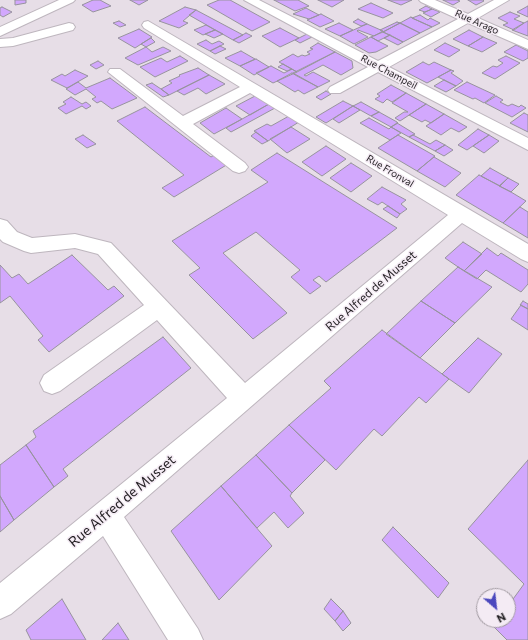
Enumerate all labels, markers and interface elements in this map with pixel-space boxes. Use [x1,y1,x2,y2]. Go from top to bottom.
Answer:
street label: Rue Arago [453,7,501,37]
street label: Rue Champeil [359,52,419,92]
street label: Rue Fronval [364,152,416,190]
street label: Rue Alfred de Musset [323,248,419,334]
street label: Rue Alfred de Musset [65,451,179,551]
north arrow [476,588,516,628]
text: N [495,610,508,626]

